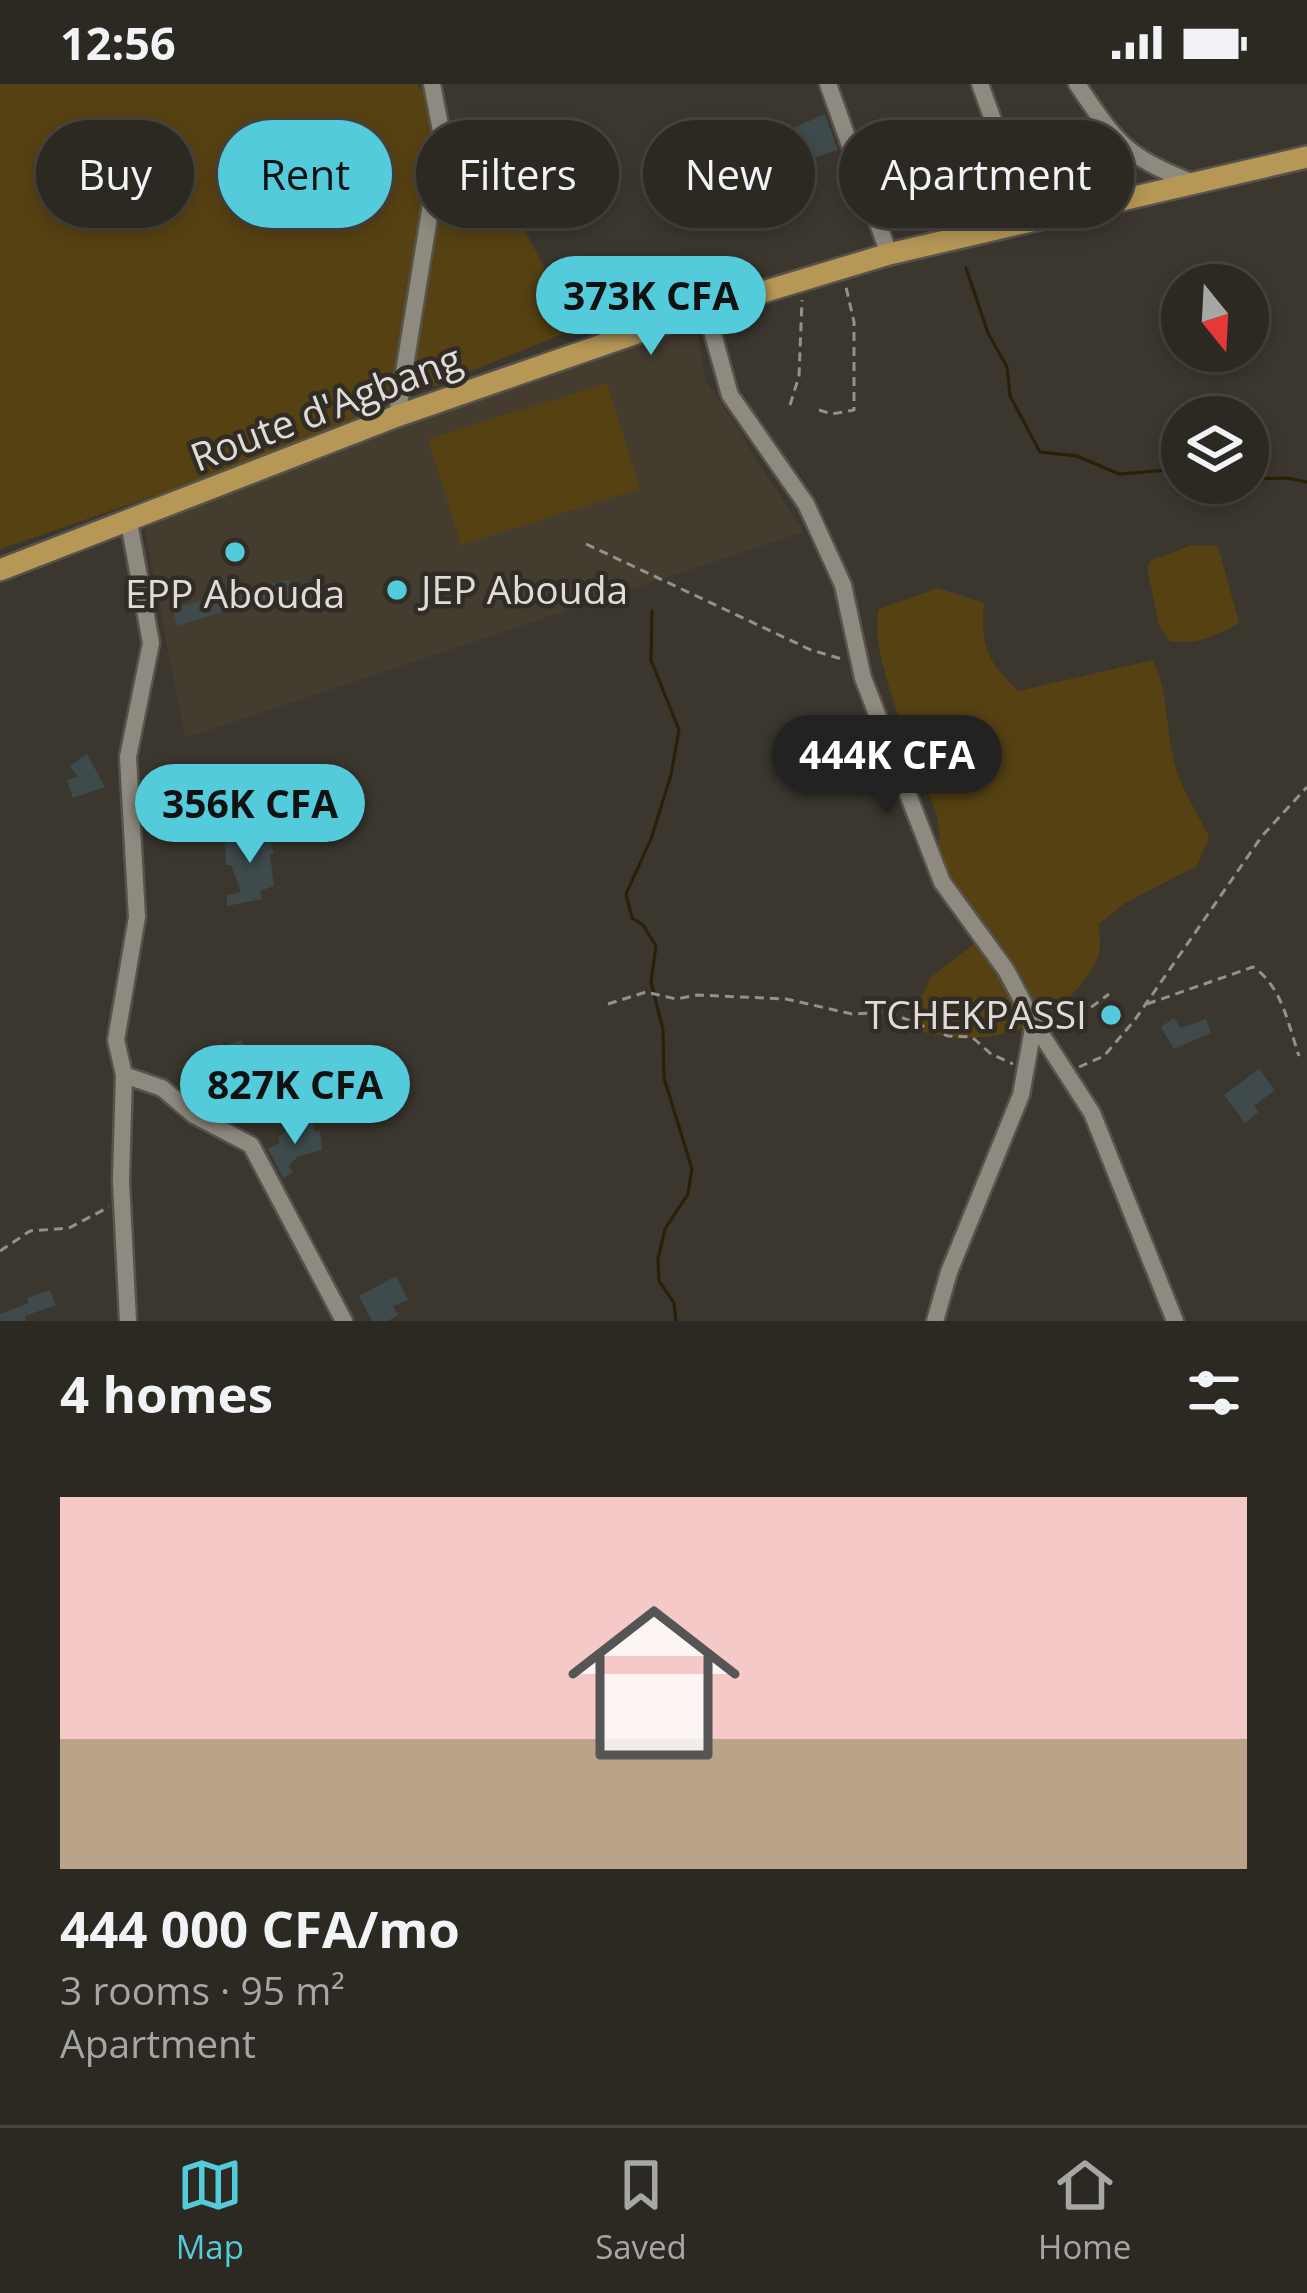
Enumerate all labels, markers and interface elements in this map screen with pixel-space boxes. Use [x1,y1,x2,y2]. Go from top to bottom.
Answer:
text: 12:56 [60,12,176,73]
chip: Buy [36,120,194,228]
chip: Rent [218,120,392,228]
chip: Filters [416,120,619,228]
chip: New [643,120,815,228]
chip: Apartment [839,120,1134,228]
pin: 373K CFA [527,256,775,358]
north arrow [1161,264,1269,372]
map controls [1161,264,1269,504]
text: 373K CFA [563,268,739,321]
street label: Route d'Agbang [182,331,469,483]
button: layers [1161,396,1269,504]
marker: EPP Abouda [222,539,248,565]
place label: JEP Abouda [417,562,628,615]
place label: EPP Abouda [125,566,345,619]
marker: JEP Abouda [384,577,410,603]
pin: 444K CFA [763,715,1011,817]
text: 444K CFA [799,727,975,780]
pin: 356K CFA [126,764,374,866]
text: 356K CFA [162,776,338,829]
place label: TCHEKPASSI [865,987,1087,1040]
marker: TCHEKPASSI [1098,1002,1124,1028]
pin: 827K CFA [171,1045,419,1147]
text: 827K CFA [207,1057,383,1110]
text: 4 homes [60,1358,273,1428]
icon: filters [1181,1360,1247,1426]
icon: home [546,1575,762,1791]
text: 444 000 CFA/mo [60,1893,460,1963]
text: 3 rooms · 95 m² [60,1963,345,2016]
text: Apartment [60,2016,256,2069]
tab: Map [176,2152,244,2269]
tab: Saved [595,2152,687,2269]
tab: Home [1038,2152,1131,2269]

